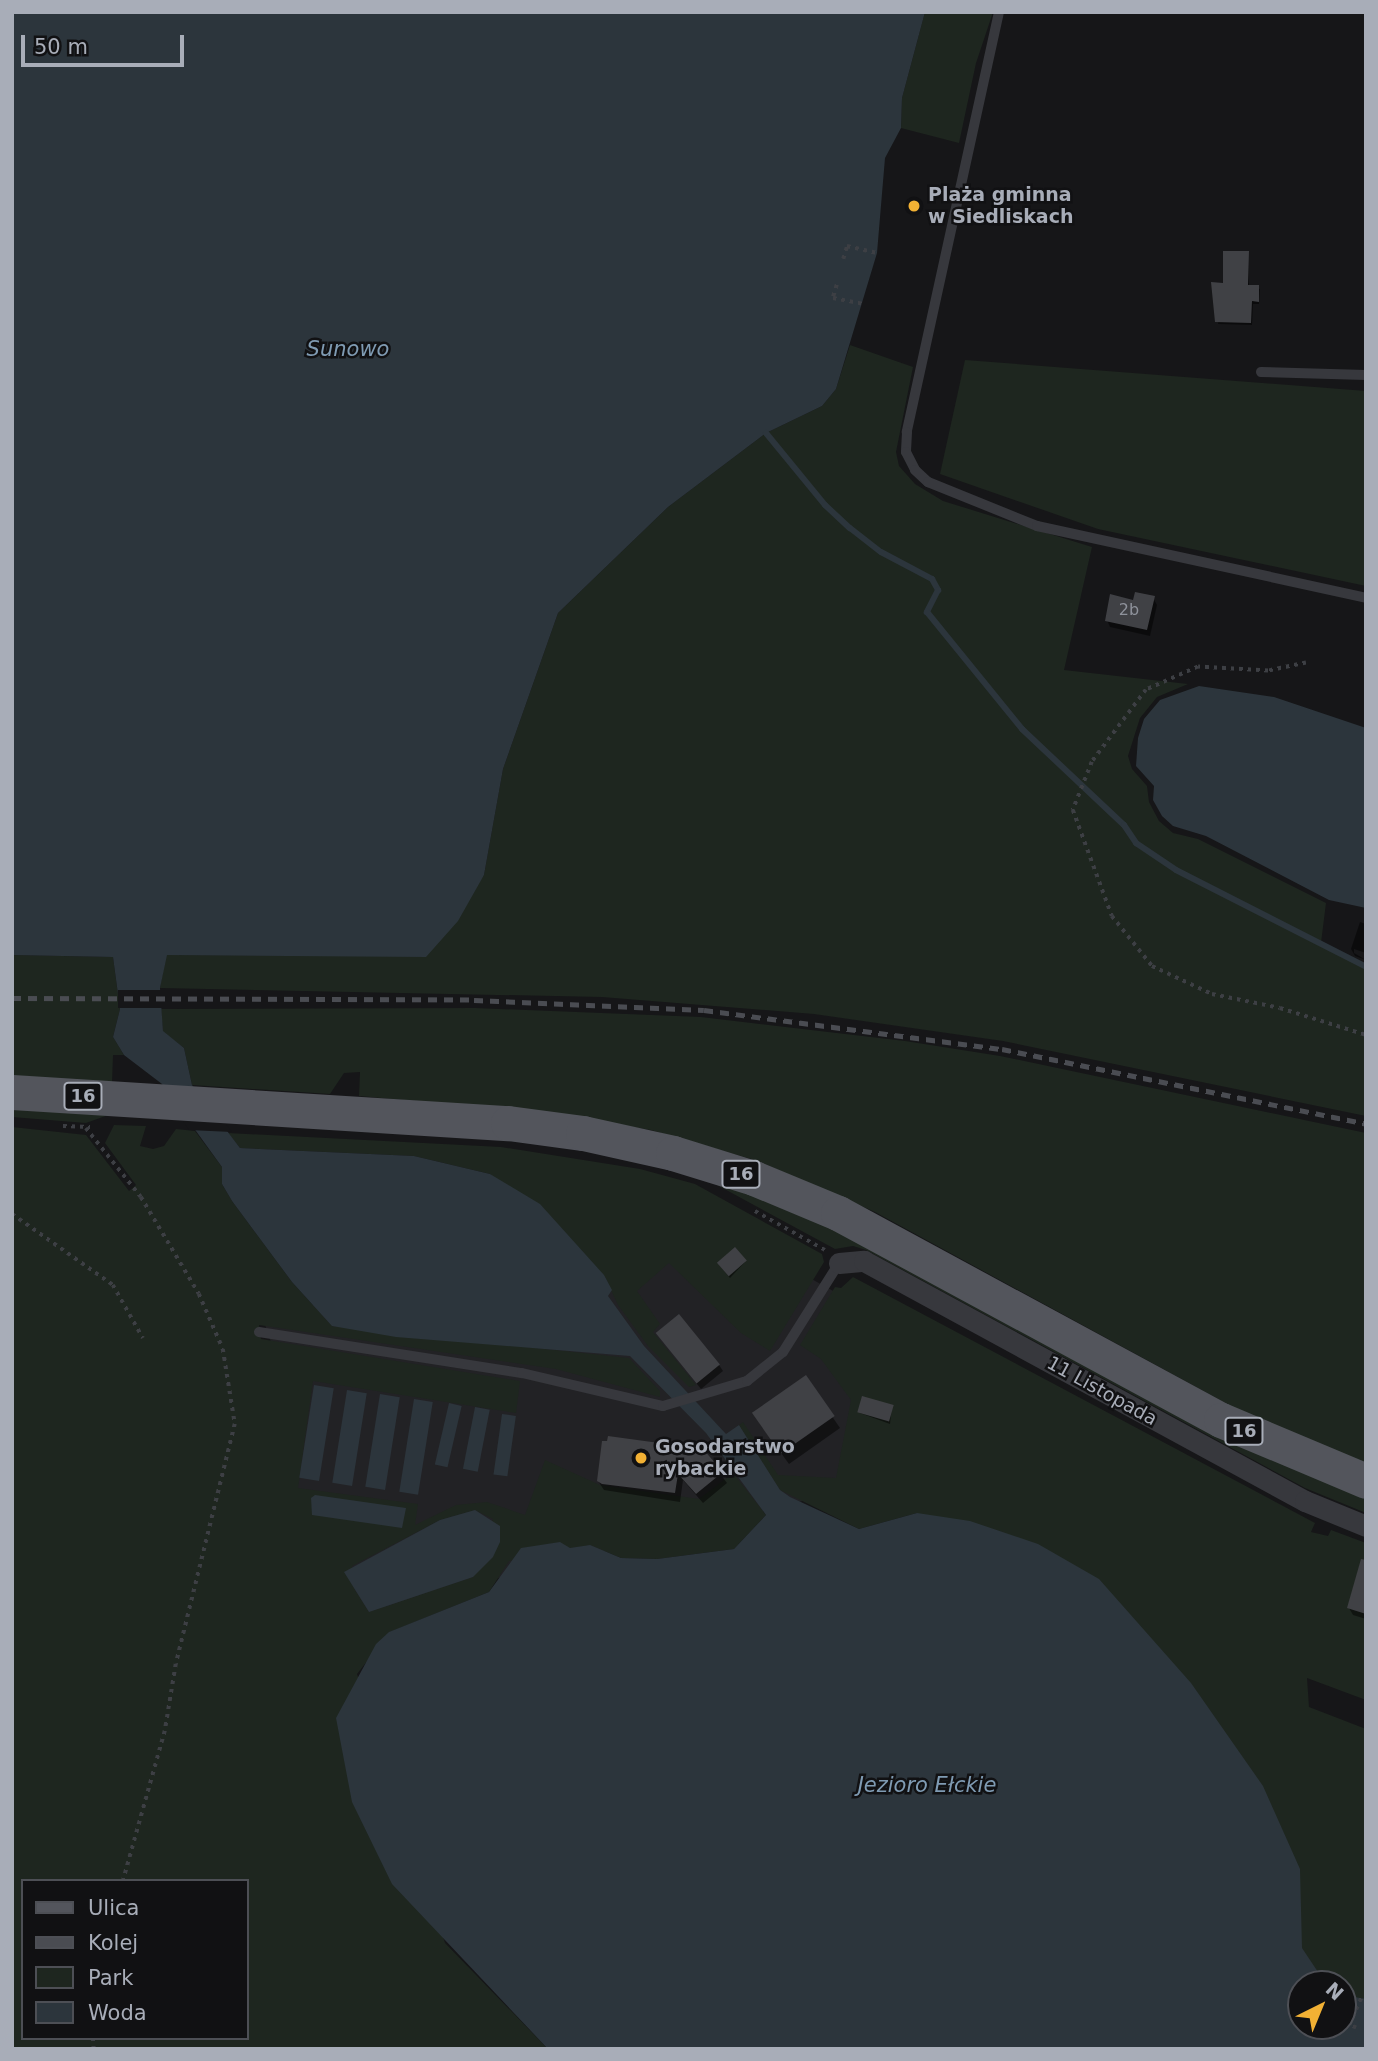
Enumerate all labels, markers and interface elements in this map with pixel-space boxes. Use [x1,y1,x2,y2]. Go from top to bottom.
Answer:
scale bar [24,21,187,65]
text: 50 m [34,35,88,59]
place label: Plaża gminna w Siedliskach [928,184,1073,228]
marker: Plaża gminna w Siedliskach [906,198,922,214]
water label: Sunowo [307,336,389,362]
house number: 2b [1119,600,1139,620]
road number: 16 [62,1082,104,1111]
road number: 16 [720,1160,762,1189]
street label: 11 Listopada [1043,1351,1161,1431]
road number: 16 [1223,1416,1265,1446]
place label: Gosodarstwo rybackie [655,1436,795,1480]
marker: Gosodarstwo rybackie [633,1450,649,1466]
water label: Jezioro Ełckie [858,1772,996,1798]
legend [21,1879,248,2040]
text: Ulica [88,1896,139,1920]
text: Kolej [88,1931,138,1955]
text: Park [88,1966,133,1990]
north arrow [1287,1970,1357,2040]
text: N [1322,1978,1348,2005]
text: Woda [88,2001,147,2025]

